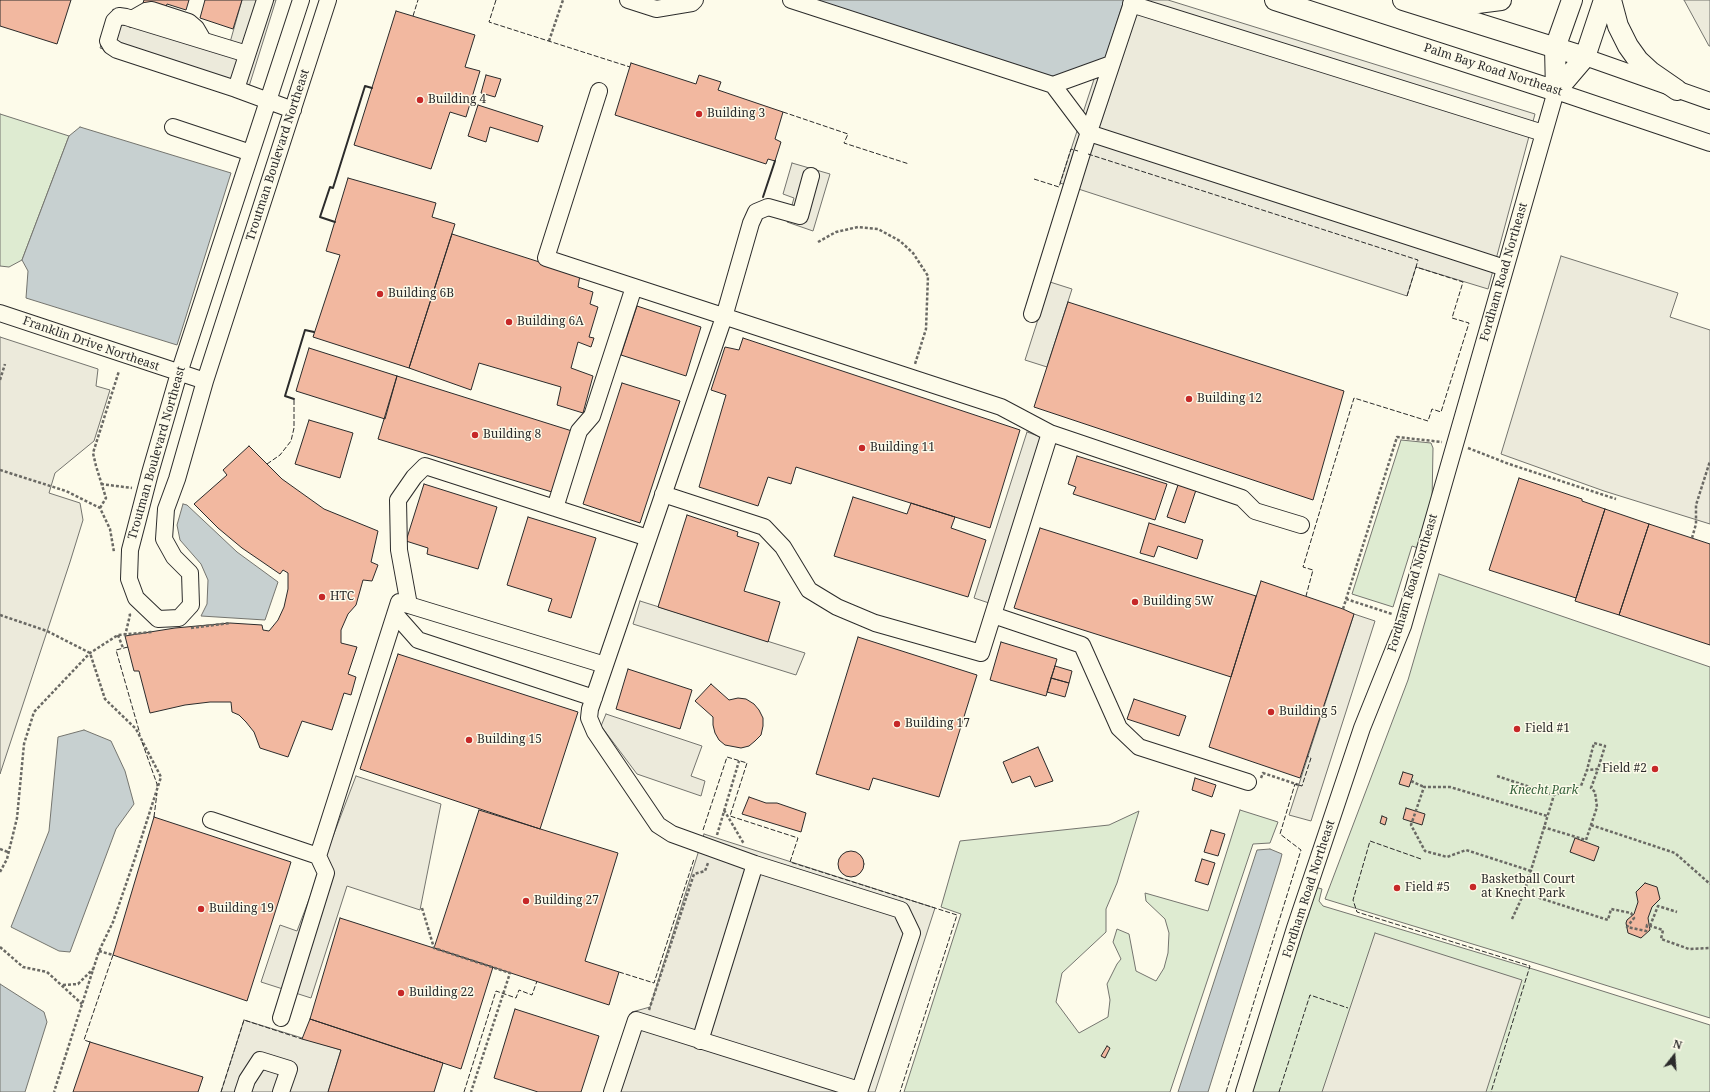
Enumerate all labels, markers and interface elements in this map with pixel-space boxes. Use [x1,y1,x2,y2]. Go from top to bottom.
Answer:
street label: Palm Bay Road Northeast [1422,41,1564,99]
street label: Troutman Boulevard Northeast [243,67,313,243]
place label: Building 4 [428,93,486,107]
marker: Building 4 [415,95,425,105]
place label: Building 3 [707,107,765,121]
marker: Building 3 [694,109,704,119]
street label: Fordham Road Northeast [1477,201,1531,343]
place label: Building 6B [388,287,454,301]
marker: Building 6B [375,289,385,299]
street label: Franklin Drive Northeast [21,314,161,374]
place label: Building 6A [517,315,584,329]
marker: Building 6A [504,317,514,327]
street label: Troutman Boulevard Northeast [125,365,189,541]
place label: Building 12 [1197,392,1262,406]
marker: Building 12 [1184,394,1194,404]
place label: Building 8 [483,428,541,442]
marker: Building 8 [470,430,480,440]
place label: Building 11 [870,441,935,455]
marker: Building 11 [857,443,867,453]
street label: Fordham Road Northeast [1385,512,1441,654]
place label: HTC [330,590,354,604]
marker: HTC [317,592,327,602]
place label: Building 5W [1143,595,1214,609]
marker: Building 5W [1130,597,1140,607]
place label: Building 5 [1279,705,1337,719]
marker: Building 5 [1266,707,1276,717]
place label: Building 17 [905,717,970,731]
marker: Building 17 [892,719,902,729]
place label: Field #1 [1525,722,1570,736]
marker: Field #1 [1512,724,1522,734]
place label: Building 15 [477,733,542,747]
marker: Building 15 [464,735,474,745]
place label: Field #2 [1602,762,1647,776]
marker: Field #2 [1650,764,1660,774]
park label: Knecht Park [1510,784,1578,798]
street label: Fordham Road Northeast [1280,818,1338,960]
place label: Basketball Court at Knecht Park [1481,873,1575,901]
place label: Field #5 [1405,881,1450,895]
marker: Basketball Court at Knecht Park [1468,882,1478,892]
marker: Field #5 [1392,883,1402,893]
place label: Building 27 [534,894,599,908]
marker: Building 27 [521,896,531,906]
place label: Building 19 [209,902,274,916]
marker: Building 19 [196,904,206,914]
place label: Building 22 [409,986,474,1000]
marker: Building 22 [396,988,406,998]
north arrow [1654,1036,1694,1076]
text: N [1671,1036,1684,1052]

